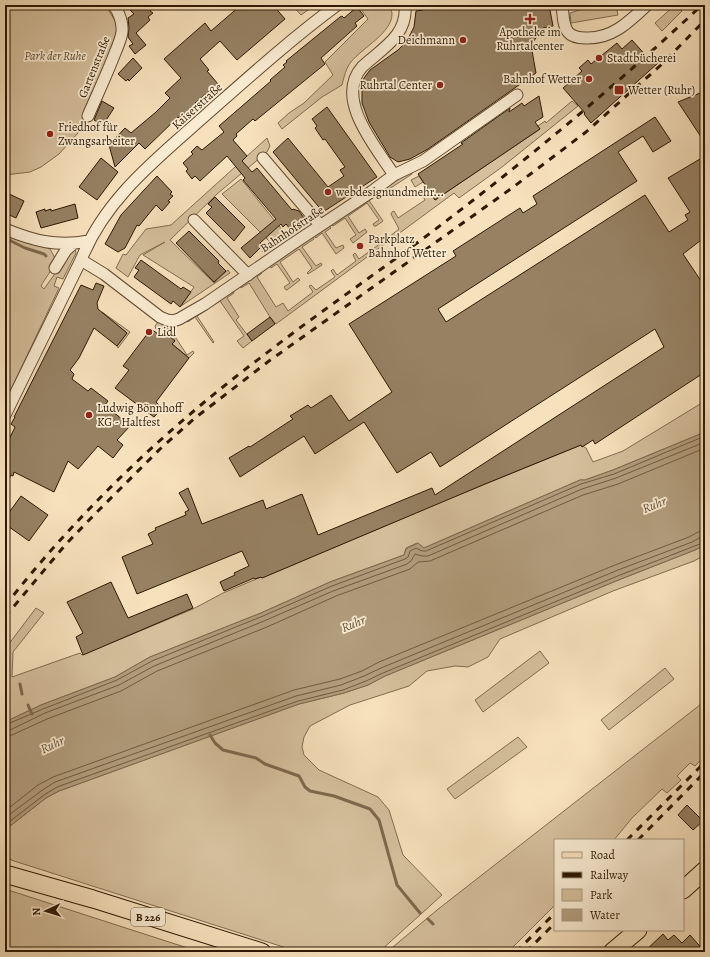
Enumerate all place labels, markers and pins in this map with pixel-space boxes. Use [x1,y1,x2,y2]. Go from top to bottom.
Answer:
marker: Apotheke im Ruhrtalcenter [525,14,535,24]
place label: Apotheke im Ruhrtalcenter [496,24,564,54]
place label: Deichmann [398,32,455,48]
marker: Deichmann [458,35,468,45]
place label: Stadtbücherei [607,50,676,66]
marker: Stadtbücherei [594,53,604,63]
place label: Bahnhof Wetter [503,71,581,87]
marker: Bahnhof Wetter [584,74,594,84]
place label: Ruhrtal Center [360,77,432,93]
marker: Ruhrtal Center [435,80,445,90]
place label: Wetter (Ruhr) [627,82,695,98]
marker: Wetter (Ruhr) [613,84,625,96]
place label: Friedhof für Zwangsarbeiter [58,119,135,149]
marker: Friedhof für Zwangsarbeiter [45,129,55,139]
place label: webdesignundmehr... [335,184,444,200]
marker: webdesignundmehr... [323,187,333,197]
place label: Parkplatz Bahnhof Wetter [368,231,446,261]
marker: Parkplatz Bahnhof Wetter [355,241,365,251]
place label: Lidl [157,324,176,340]
marker: Lidl [144,327,154,337]
place label: Ludwig Bönnhoff KG - Haltfest [97,400,184,430]
marker: Ludwig Bönnhoff KG - Haltfest [84,410,94,420]

